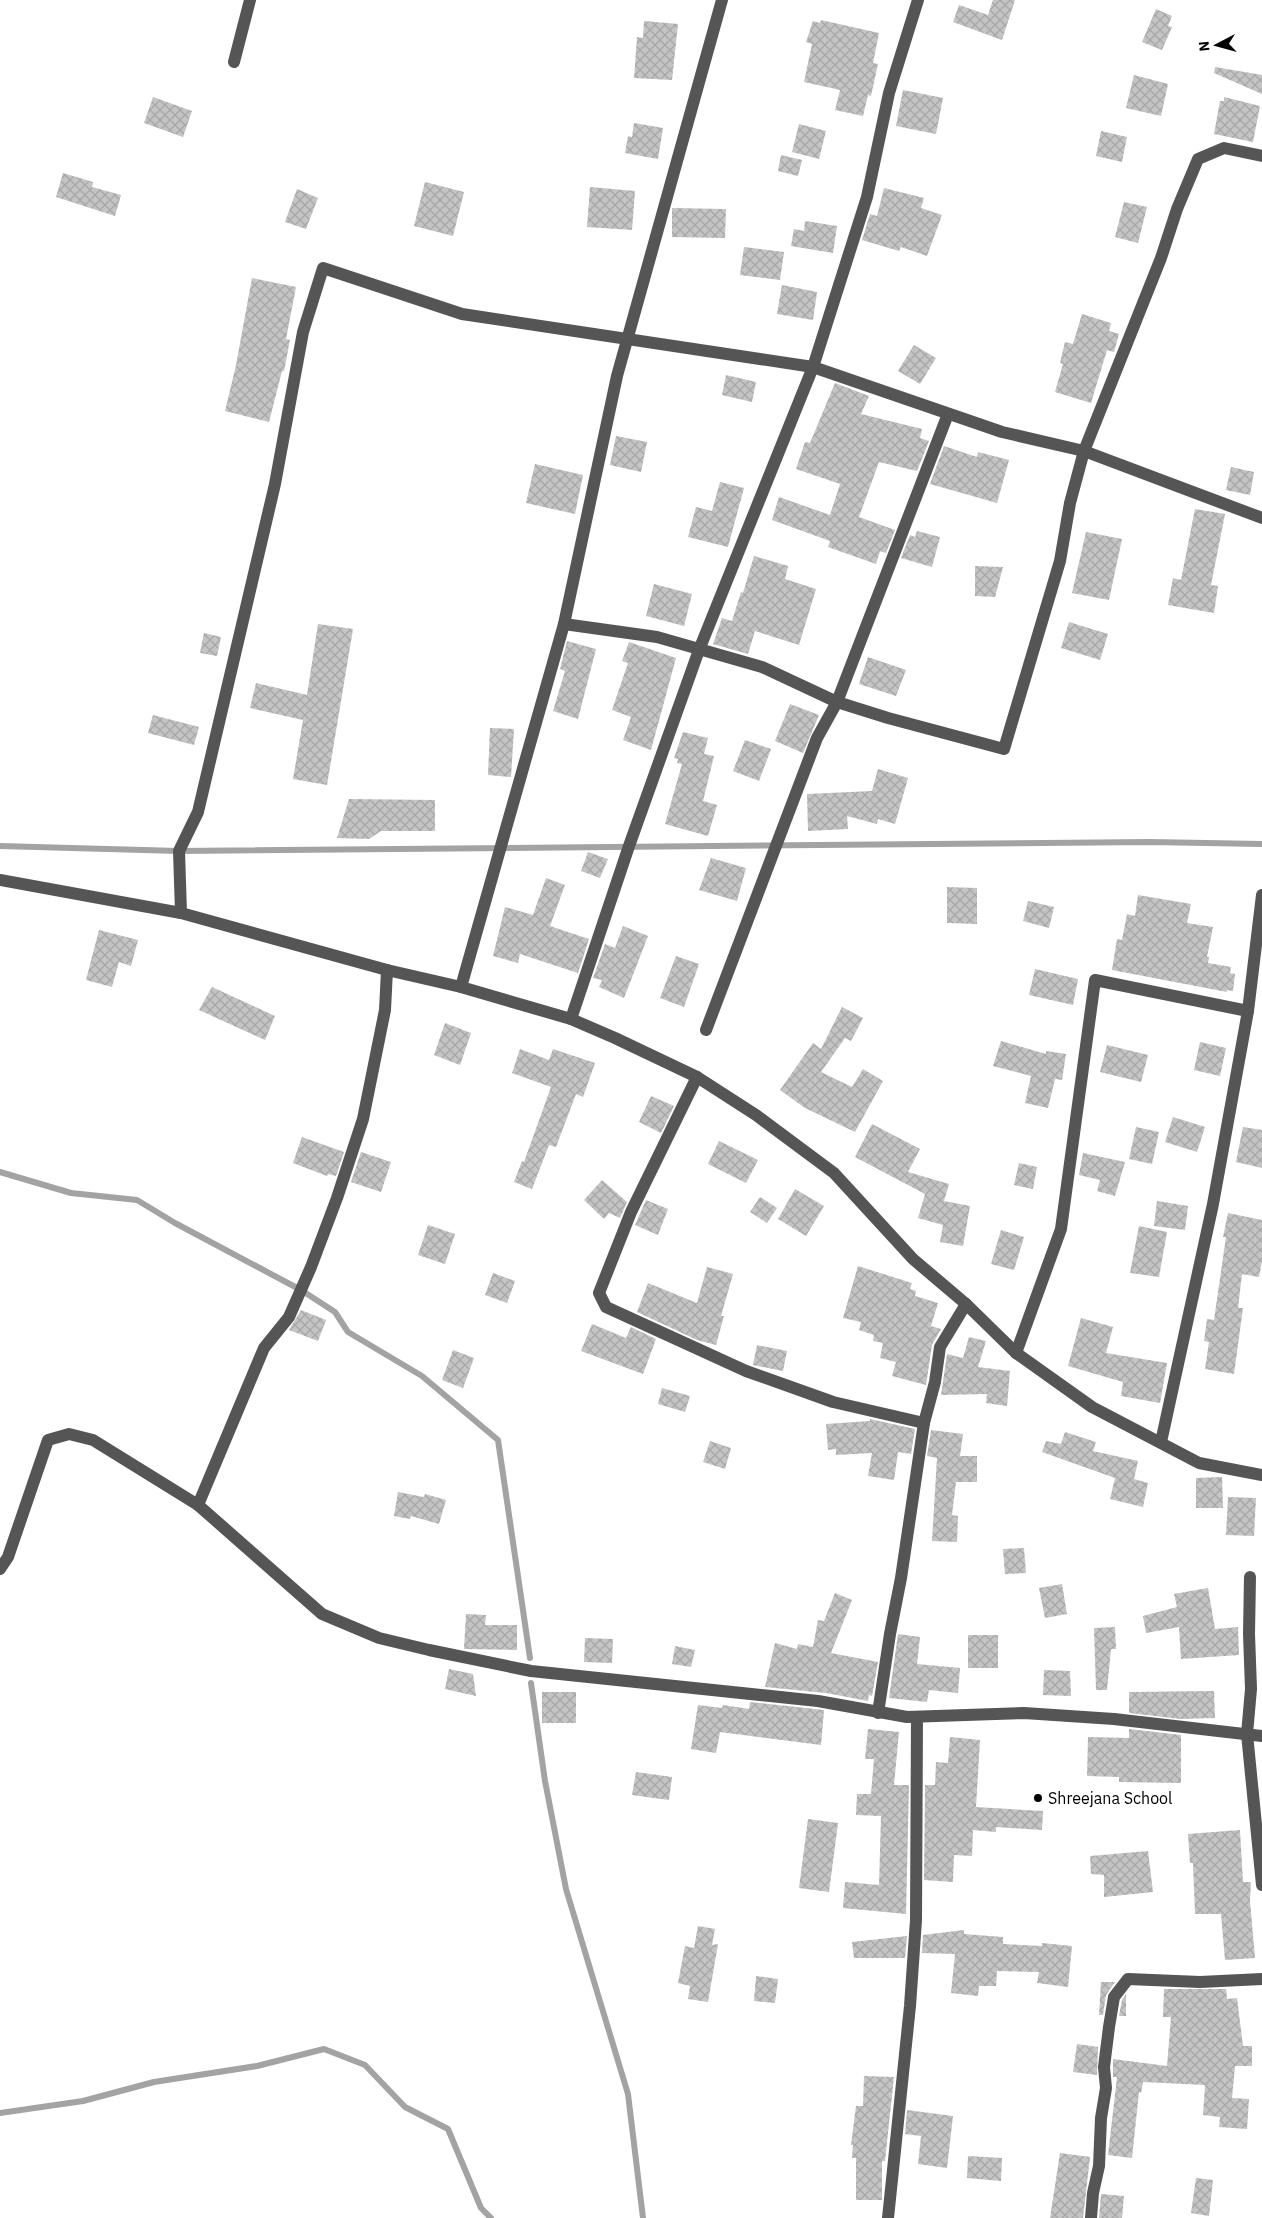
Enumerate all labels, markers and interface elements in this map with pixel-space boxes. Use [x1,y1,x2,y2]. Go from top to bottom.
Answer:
north arrow [1192,20,1242,70]
text: N [1195,40,1214,52]
place label: Shreejana School [1048,1788,1172,1808]
marker: Shreejana School [1032,1792,1044,1804]

